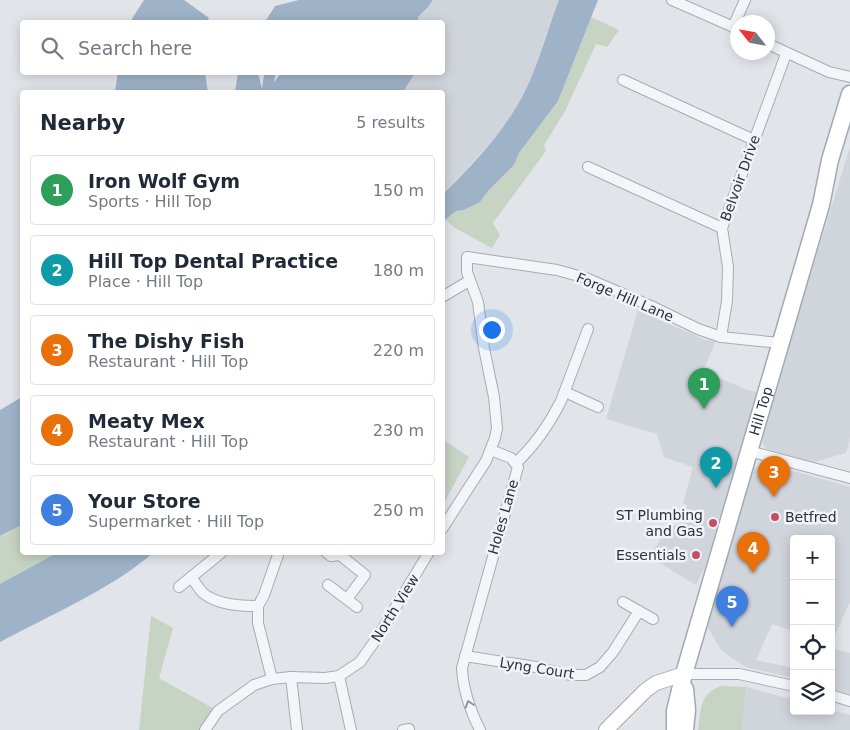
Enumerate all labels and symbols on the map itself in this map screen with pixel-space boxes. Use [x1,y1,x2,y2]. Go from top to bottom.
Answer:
north arrow [730,15,775,60]
street label: Belvoir Drive [717,133,763,223]
street label: Forge Hill Lane [574,269,676,325]
your location [479,317,505,343]
pin: 1 [688,368,720,409]
street label: Hill Top [746,385,776,437]
pin: 2 [700,447,732,488]
pin: 3 [758,456,790,497]
street label: Holes Lane [485,478,521,556]
place label: ST Plumbing and Gas [616,507,703,539]
place label: Betfred [785,509,837,525]
marker: Betfred [769,511,781,523]
marker: ST Plumbing and Gas [707,517,719,529]
pin: 4 [737,532,769,573]
place label: Essentials [616,547,686,563]
marker: Essentials [690,549,702,561]
street label: North View [368,571,422,645]
pin: 5 [716,586,748,627]
street label: Lyng Court [498,654,576,682]
one-way arrow [464,700,474,708]

